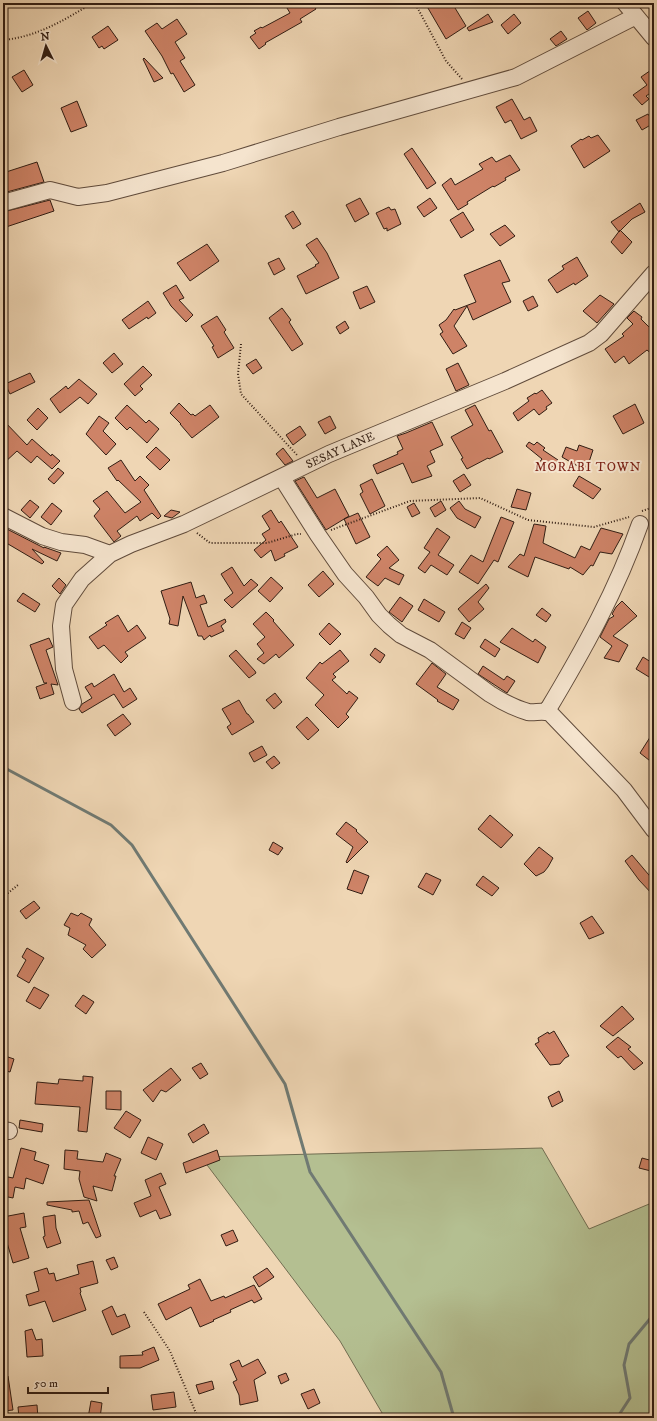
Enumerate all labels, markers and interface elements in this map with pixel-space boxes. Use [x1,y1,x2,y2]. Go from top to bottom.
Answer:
north arrow [26,26,66,66]
text: N [40,30,50,44]
street label: SESAY LANE [304,428,377,472]
district label: MORABI TOWN [535,459,641,475]
scale bar [28,1369,108,1395]
text: 50 m [34,1376,58,1391]

